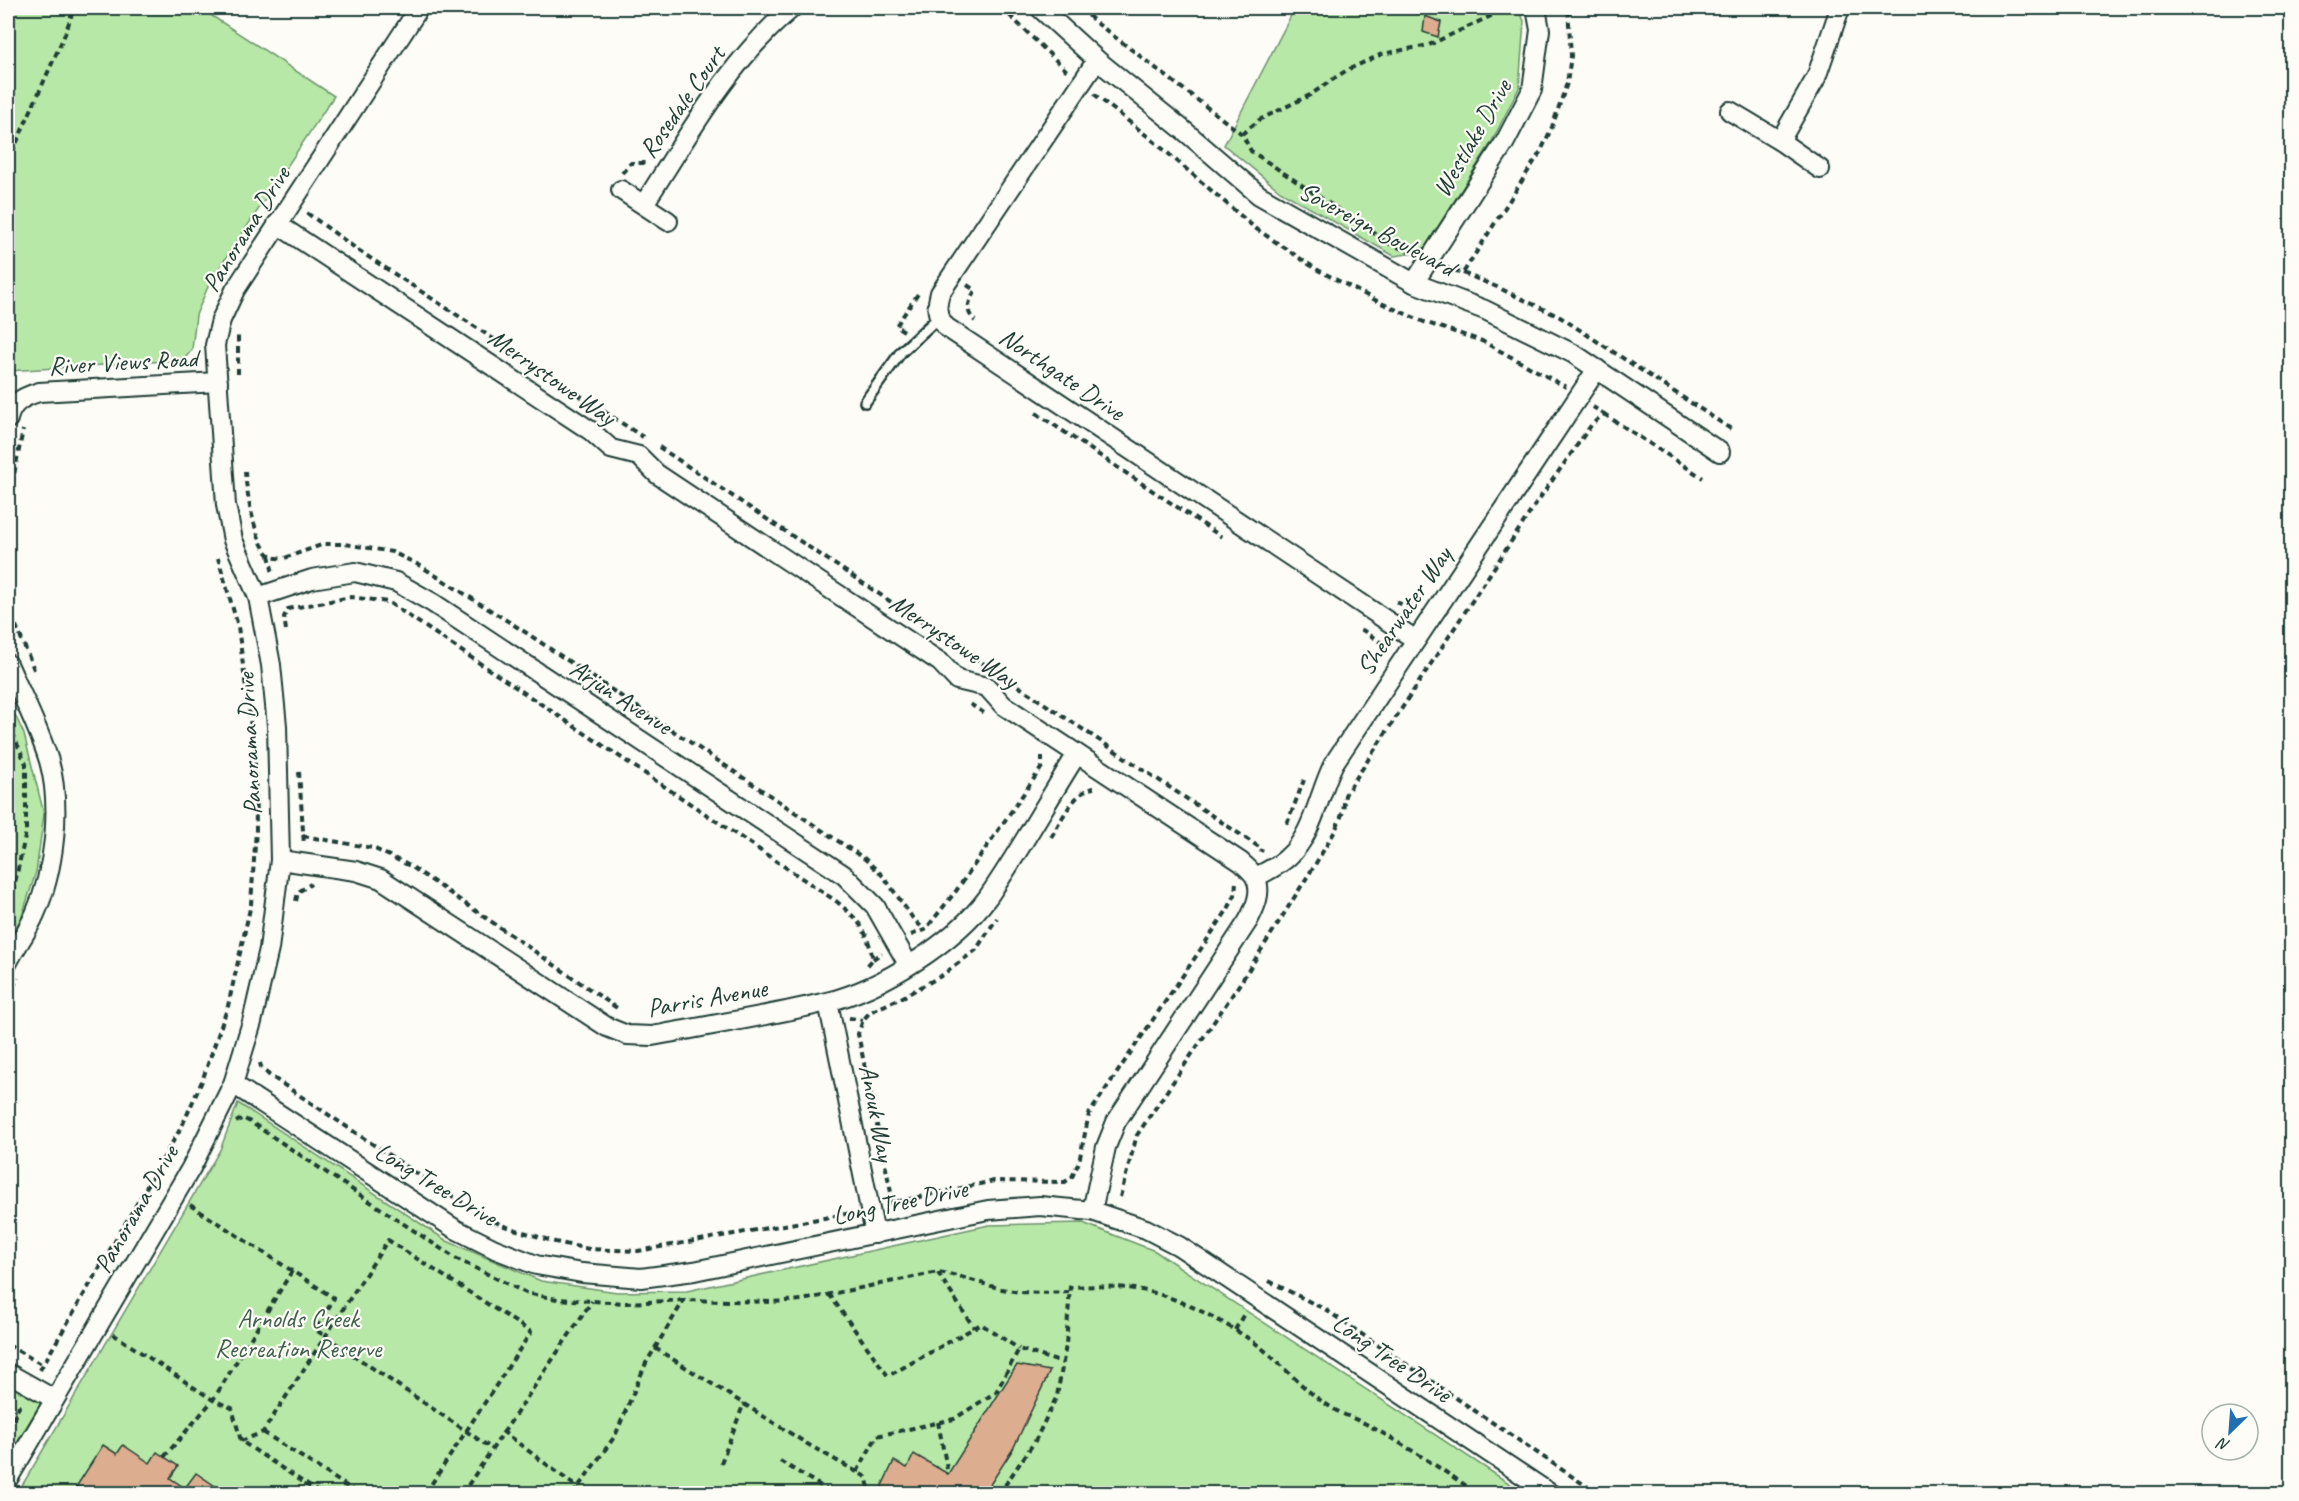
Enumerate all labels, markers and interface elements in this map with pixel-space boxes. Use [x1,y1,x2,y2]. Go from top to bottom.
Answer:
street label: Rosedale Court [631,38,734,164]
street label: Westlake Drive [1425,72,1520,203]
street label: Panorama Drive [194,159,298,298]
street label: Sovereign Boulevard [1293,174,1464,286]
street label: Northgate Drive [993,320,1132,429]
street label: Merrystowe Way [482,321,624,434]
street label: River Views Road [48,341,202,382]
street label: Shearwater Way [1349,539,1460,682]
street label: Merrystowe Way [883,586,1026,697]
street label: Arjun Avenue [564,652,680,744]
street label: Panorama Drive [229,671,269,816]
street label: Parris Avenue [645,971,771,1025]
street label: Anouk Way [852,1062,903,1166]
street label: Long Tree Drive [369,1135,504,1234]
street label: Panorama Drive [86,1138,187,1279]
street label: Long Tree Drive [830,1171,972,1232]
park label: Arnolds Creek Recreation Reserve [215,1302,383,1365]
street label: Long Tree Drive [1326,1306,1459,1411]
north arrow [2200,1402,2260,1462]
text: N [2213,1432,2233,1456]

